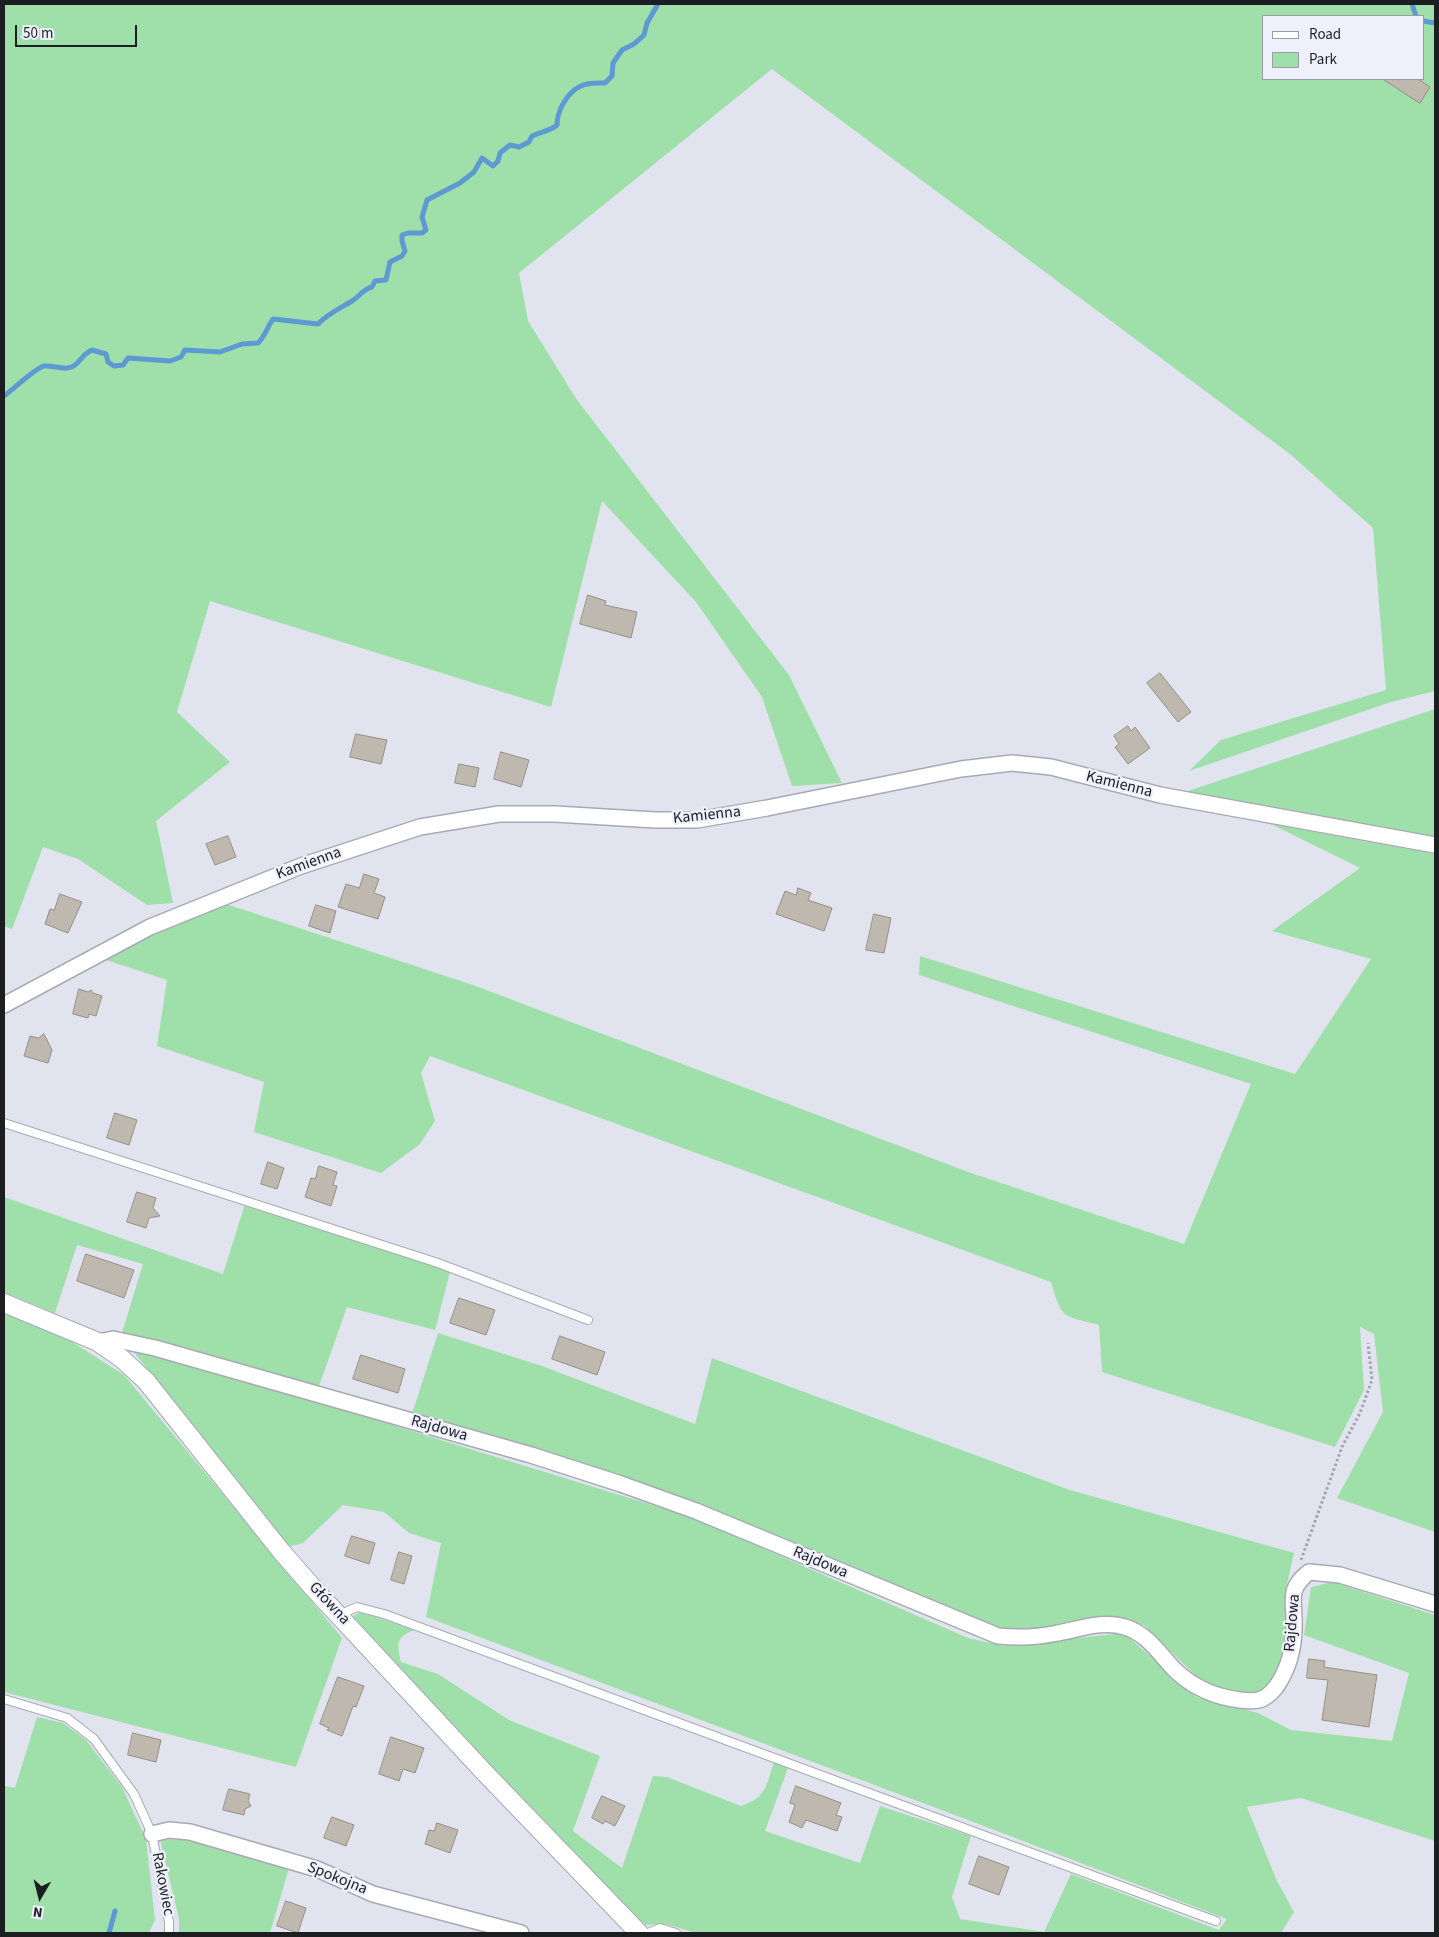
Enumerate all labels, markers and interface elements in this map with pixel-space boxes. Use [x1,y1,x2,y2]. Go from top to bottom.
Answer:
scale bar [18,15,140,47]
legend [1262,15,1424,80]
text: 50 m [23,23,53,44]
text: Road [1309,24,1341,45]
text: Park [1309,49,1337,70]
street label: Kamienna [1084,767,1154,803]
street label: Kamienna [672,803,742,829]
street label: Kamienna [274,843,344,885]
street label: Rajdowa [408,1412,470,1446]
street label: Rajdowa [790,1543,850,1583]
street label: Główna [304,1579,354,1629]
street label: Rajdowa [1281,1593,1305,1653]
street label: Rakowiec [146,1851,178,1917]
street label: Spokojna [304,1858,370,1900]
north arrow [15,1872,65,1922]
text: N [32,1901,44,1922]

